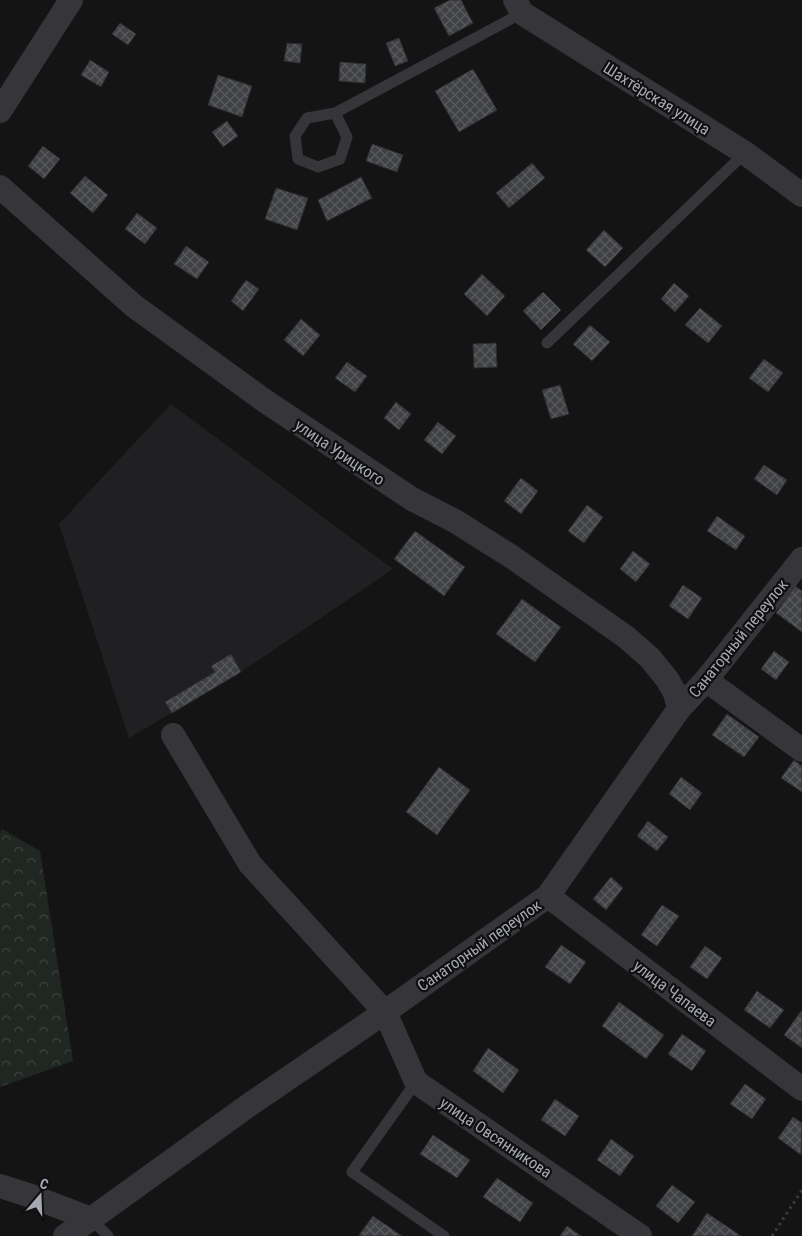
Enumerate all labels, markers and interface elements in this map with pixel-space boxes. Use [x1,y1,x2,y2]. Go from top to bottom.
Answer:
street label: Шахтёрская улица [600,58,714,139]
street label: улица Урицкого [291,415,388,489]
street label: Санаторный переулок [685,575,792,701]
street label: Санаторный переулок [414,895,545,995]
street label: улица Чапаева [630,956,720,1031]
street label: улица Овсянникова [436,1093,555,1182]
north arrow [15,1171,65,1221]
text: С [38,1175,51,1193]

